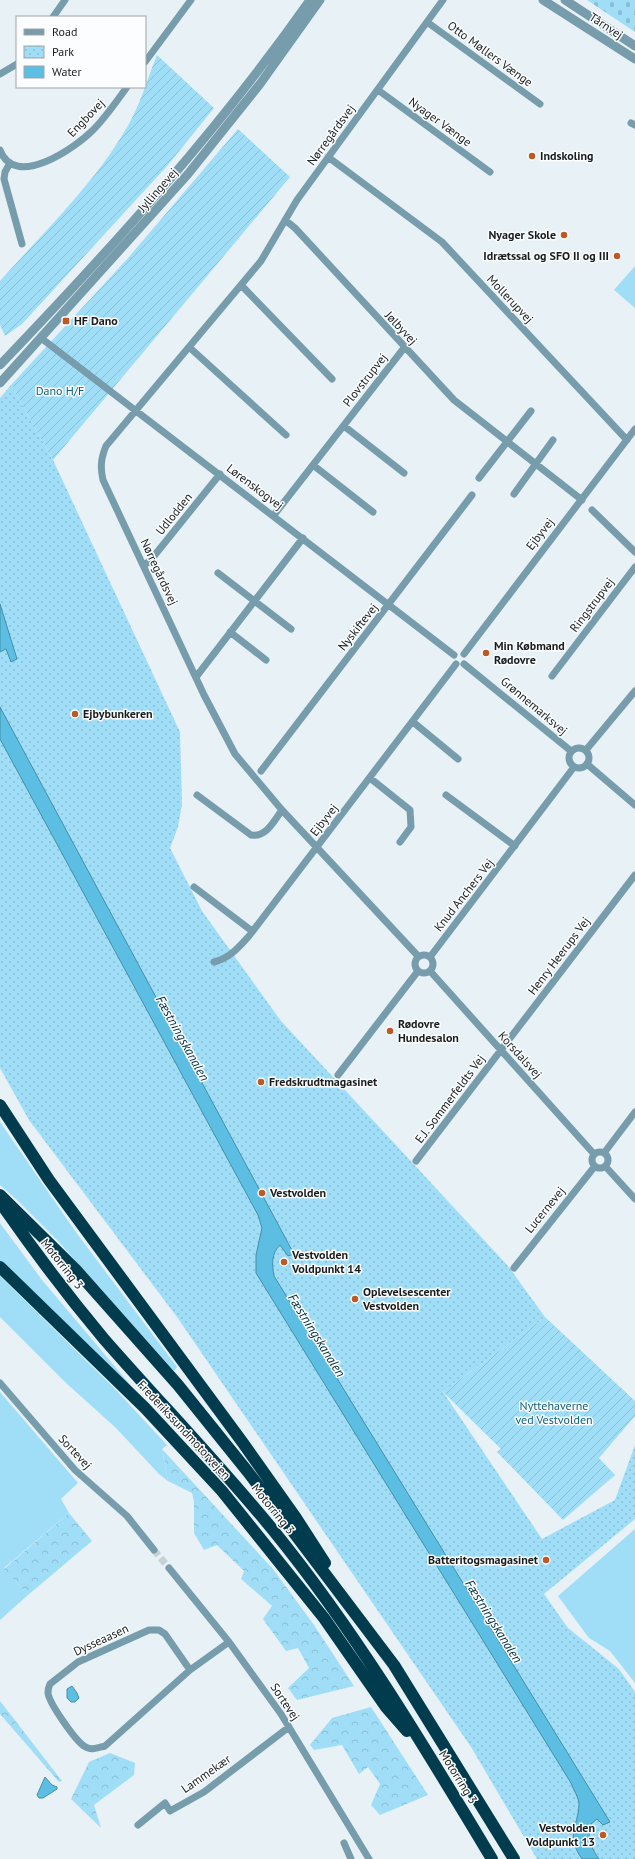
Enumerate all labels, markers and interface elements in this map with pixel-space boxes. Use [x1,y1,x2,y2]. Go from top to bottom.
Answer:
street label: Tårnvej [587,9,626,42]
legend [16,16,146,88]
street label: Otto Møllers Vænge [445,18,536,90]
text: Road [52,24,77,39]
text: Park [52,44,74,59]
text: Water [52,64,82,79]
street label: Nyager Vænge [406,94,475,149]
street label: Engbovej [64,95,107,140]
street label: Nørregårdsvej [303,101,358,168]
place label: Indskoling [540,148,593,163]
marker: Indskoling [527,151,537,161]
street label: Jyllingevej [134,165,181,215]
place label: Nyager Skole [488,227,556,242]
marker: Nyager Skole [559,230,569,240]
place label: Idrætssal og SFO II og III [483,248,609,263]
marker: Idrætssal og SFO II og III [612,251,622,261]
street label: Mollerupvej [484,271,537,326]
street label: Jølbyvej [381,307,421,348]
place label: HF Dano [74,313,118,328]
marker: HF Dano [61,316,71,326]
street label: Plovstrupvej [339,350,390,409]
park label: Dano H/F [36,383,84,398]
street label: Lørenskogvej [224,460,287,513]
street label: Udlodden [152,490,195,538]
street label: Ejbyvej [522,515,557,553]
street label: Nørregårdsvej [138,536,181,607]
street label: Ringstrupvej [566,574,617,635]
street label: Nyskiftevej [334,600,381,653]
place label: Min Købmand Rødovre [494,638,565,667]
marker: Min Købmand Rødovre [481,648,491,658]
street label: Grønnemarksvej [498,673,571,738]
place label: Ejbybunkeren [83,706,153,721]
marker: Ejbybunkeren [70,709,80,719]
street label: Ejbyvej [306,801,341,839]
street label: Knud Anchers Vej [430,855,497,934]
street label: Henry Heerups Vej [524,914,593,998]
water label: Fæstningskanalen [152,992,213,1084]
place label: Rødovre Hundesalon [398,1016,459,1045]
marker: Rødovre Hundesalon [385,1026,395,1036]
street label: Korsdalsvej [495,1028,545,1081]
street label: E.J. Sommerfeldts Vej [411,1051,488,1146]
place label: Fredskrudtmagasinet [269,1074,378,1089]
marker: Fredskrudtmagasinet [256,1077,266,1087]
street label: Lucernevej [521,1184,568,1236]
place label: Vestvolden [269,1185,326,1200]
marker: Vestvolden [257,1188,267,1198]
street label: Motorring 3 [38,1235,87,1292]
place label: Vestvolden Voldpunkt 14 [291,1247,361,1276]
marker: Vestvolden Voldpunkt 14 [279,1257,289,1267]
place label: Oplevelsescenter Vestvolden [362,1284,451,1313]
water label: Fæstningskanalen [284,1290,349,1380]
marker: Oplevelsescenter Vestvolden [350,1294,360,1304]
street label: Frederikssundmotorvejen [135,1377,234,1482]
park label: Nyttehaverne ved Vestvolden [515,1398,593,1427]
street label: Sortevej [56,1431,95,1472]
street label: Motorring 3 [249,1480,298,1537]
place label: Batteritogsmagasinet [428,1552,539,1567]
marker: Batteritogsmagasinet [541,1555,551,1565]
water label: Fæstningskanalen [461,1576,526,1666]
street label: Dysseaasen [71,1620,131,1659]
street label: Sortevej [267,1680,303,1723]
street label: Motorring 3 [436,1747,481,1806]
street label: Lammekær [178,1751,233,1796]
place label: Vestvolden Voldpunkt 13 [525,1820,595,1849]
marker: Vestvolden Voldpunkt 13 [598,1830,608,1840]

